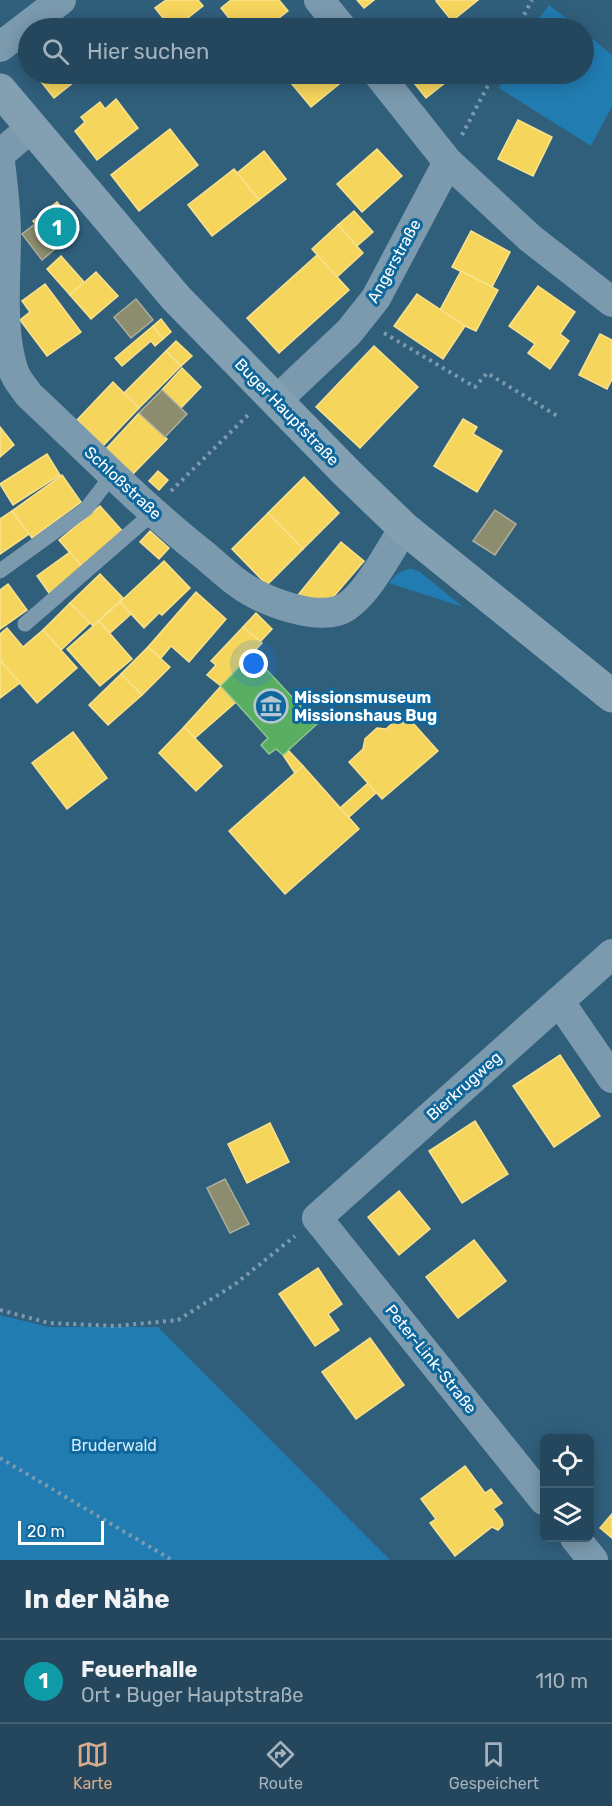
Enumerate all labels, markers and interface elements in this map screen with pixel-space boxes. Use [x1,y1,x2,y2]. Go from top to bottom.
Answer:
search box [18,18,594,84]
icon: search [39,35,72,68]
text: Hier suchen [87,38,209,65]
pin: 1 [38,204,76,250]
street label: Angerstraße [363,216,425,306]
street label: Buger Hauptstraße [231,354,343,470]
street label: Schloßstraße [80,442,166,524]
your location [239,649,268,678]
museum icon: Missionsmuseum Missionshaus Bug [253,688,289,724]
place label: Missionsmuseum Missionshaus Bug [294,688,437,725]
street label: Bierkrugweg [423,1047,505,1125]
street label: Peter-Link-Straße [381,1301,481,1417]
map controls [540,1434,594,1542]
button: locate [540,1434,594,1488]
park label: Bruderwald [71,1436,157,1455]
button: layers [540,1488,594,1542]
scale bar [18,1518,104,1546]
text: 20 m [27,1522,65,1541]
text: In der Nähe [24,1584,170,1615]
text: Feuerhalle [81,1656,198,1683]
text: 1 [39,1669,48,1693]
text: 110 m [536,1669,588,1693]
text: Ort · Buger Hauptstraße [81,1683,303,1707]
tab: Karte [73,1738,113,1793]
tab: Route [258,1738,303,1793]
tab: Gespeichert [449,1738,539,1793]

